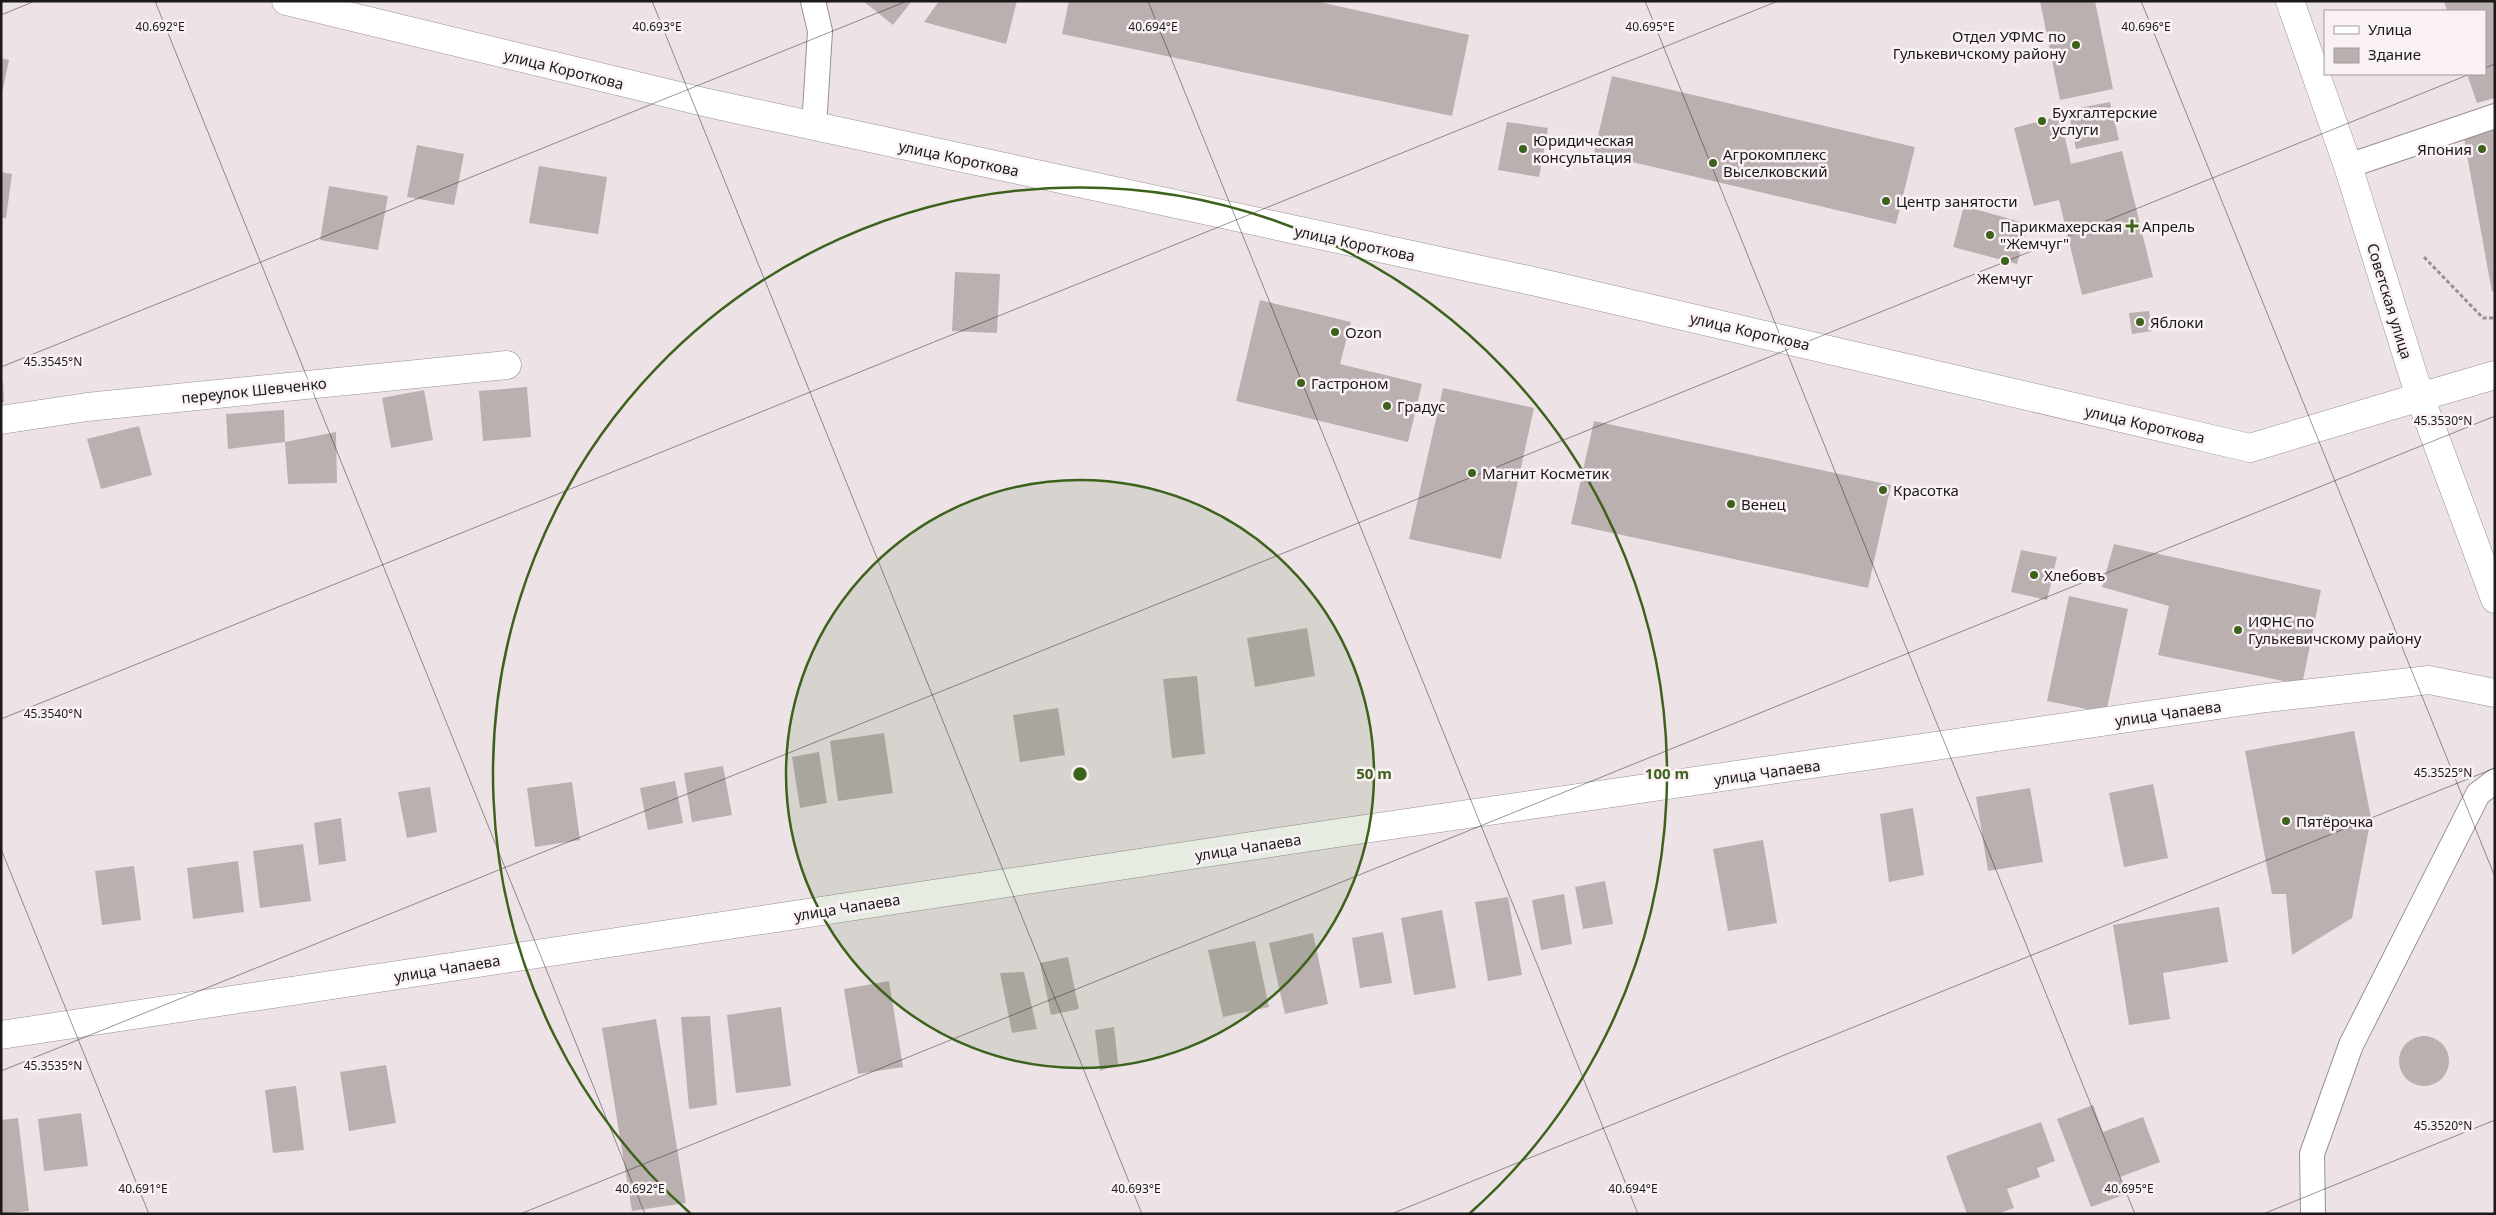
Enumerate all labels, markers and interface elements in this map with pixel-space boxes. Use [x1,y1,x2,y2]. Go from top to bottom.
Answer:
legend [2324,10,2486,75]
text: 40.692°E [135,18,185,35]
text: 40.693°E [632,18,682,35]
text: 40.694°E [1128,18,1178,35]
text: 40.695°E [1625,18,1675,35]
text: 40.696°E [2121,18,2171,35]
text: Улица [2368,19,2412,39]
place label: Отдел УФМС по Гулькевичскому району [1893,26,2066,63]
marker: Отдел УФМС по Гулькевичскому району [2070,39,2082,51]
street label: улица Короткова [502,44,626,94]
text: Здание [2368,44,2421,64]
place label: Бухгалтерские услуги [2052,102,2157,139]
marker: Бухгалтерские услуги [2036,115,2048,127]
place label: Юридическая консультация [1533,130,1634,167]
street label: улица Короткова [897,135,1021,181]
place label: Япония [2417,139,2472,159]
marker: Юридическая консультация [1517,143,1529,155]
marker: Япония [2476,143,2488,155]
place label: Агрокомплекс Выселковский [1723,144,1827,181]
marker: Агрокомплекс Выселковский [1707,157,1719,169]
place label: Центр занятости [1896,191,2018,211]
marker: Центр занятости [1880,195,1892,207]
place label: Парикмахерская "Жемчуг" [2000,216,2122,253]
place label: Апрель [2142,216,2195,236]
street label: улица Короткова [1293,220,1417,266]
marker: Апрель [2126,220,2138,232]
marker: Парикмахерская "Жемчуг" [1984,229,1996,241]
street label: Советская улица [2363,241,2417,361]
marker: Жемчуг [1999,255,2011,267]
place label: Жемчуг [1977,268,2033,288]
street label: улица Короткова [1688,307,1812,355]
place label: Яблоки [2150,312,2204,332]
marker: Яблоки [2134,316,2146,328]
place label: Ozon [1345,322,1382,342]
marker: Ozon [1329,326,1341,338]
text: 45.3545°N [24,353,82,370]
street label: переулок Шевченко [180,372,328,408]
place label: Гастроном [1311,373,1388,393]
marker: Гастроном [1295,377,1307,389]
place label: Градус [1397,396,1445,416]
marker: Градус [1381,400,1393,412]
street label: улица Короткова [2083,400,2207,448]
text: 45.3530°N [2414,412,2472,429]
place label: Магнит Косметик [1482,463,1609,483]
marker: Магнит Косметик [1466,467,1478,479]
place label: Красотка [1893,480,1959,500]
marker: Красотка [1877,484,1889,496]
place label: Венец [1741,494,1786,514]
marker: Венец [1725,498,1737,510]
place label: Хлебовъ [2044,565,2105,585]
marker: Хлебовъ [2028,569,2040,581]
place label: ИФНС по Гулькевичскому району [2248,611,2422,648]
marker: ИФНС по Гулькевичскому району [2232,624,2244,636]
street label: улица Чапаева [2113,696,2223,730]
text: 45.3540°N [24,705,82,722]
street label: улица Чапаева [1712,755,1822,789]
text: 50 m [1356,763,1392,783]
text: 100 m [1645,763,1689,783]
text: 45.3525°N [2414,764,2472,781]
centre of rings [1071,765,1089,783]
place label: Пятёрочка [2296,811,2373,831]
marker: Пятёрочка [2280,815,2292,827]
street label: улица Чапаева [1193,829,1303,865]
street label: улица Чапаева [792,889,902,925]
street label: улица Чапаева [392,950,502,986]
text: 45.3535°N [24,1057,82,1074]
text: 45.3520°N [2414,1117,2472,1134]
text: 40.691°E [118,1180,168,1197]
text: 40.692°E [615,1180,665,1197]
text: 40.693°E [1111,1180,1161,1197]
text: 40.694°E [1608,1180,1658,1197]
text: 40.695°E [2104,1180,2154,1197]

